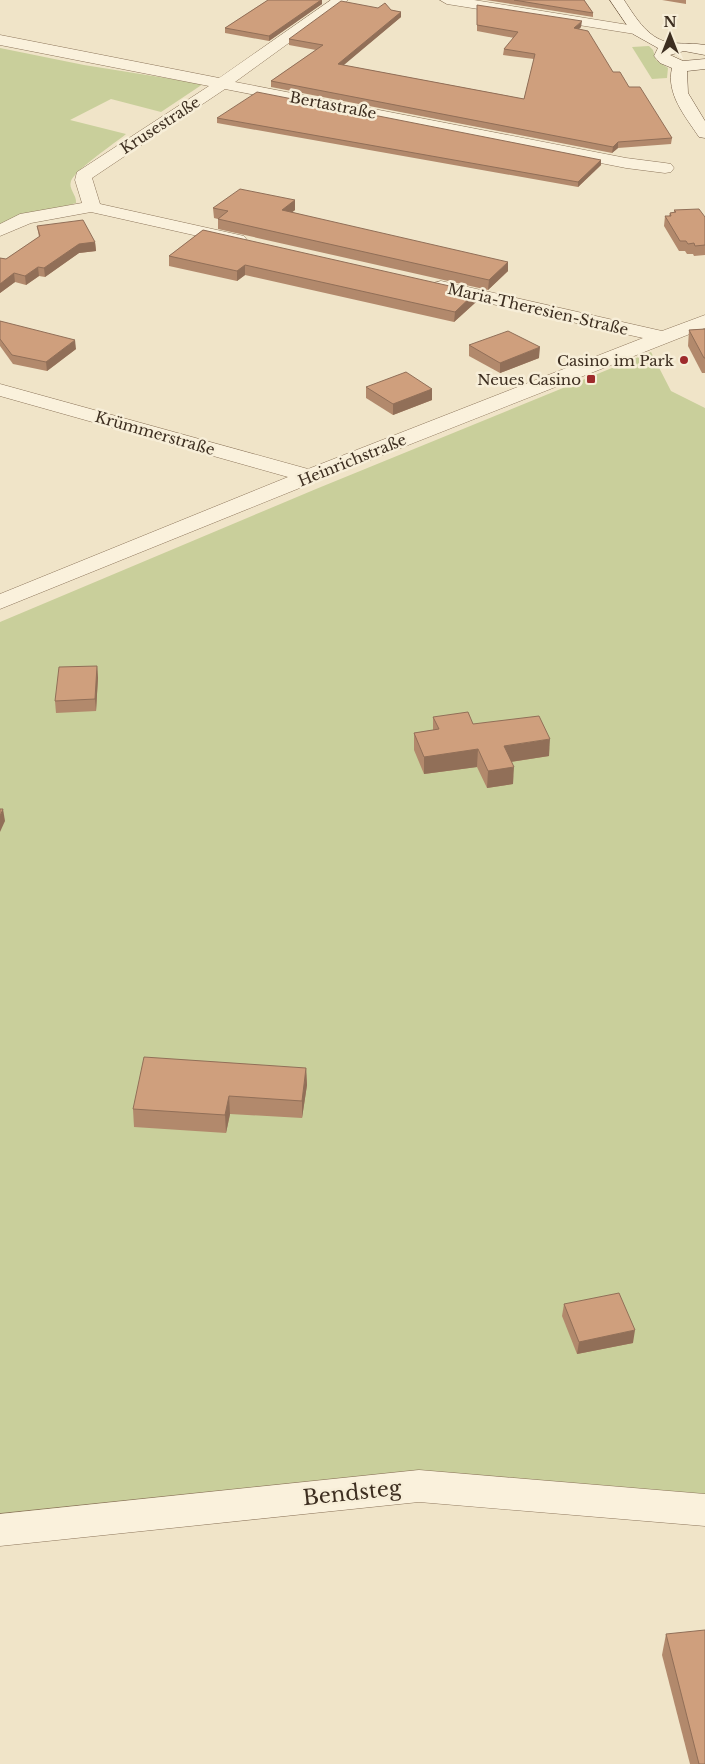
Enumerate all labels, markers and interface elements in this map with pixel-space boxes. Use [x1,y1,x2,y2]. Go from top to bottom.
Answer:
north arrow [645,10,695,60]
text: N [663,13,677,31]
street label: Bertastraße [288,87,378,123]
street label: Krusestraße [117,92,203,158]
street label: Maria-Theresien-Straße [446,279,630,339]
place label: Casino im Park [557,351,675,370]
marker: Casino im Park [678,354,690,366]
place label: Neues Casino [477,370,581,389]
marker: Neues Casino [585,373,597,385]
street label: Krümmerstraße [93,407,217,459]
street label: Heinrichstraße [295,430,409,490]
street label: Bendsteg [301,1475,403,1511]

